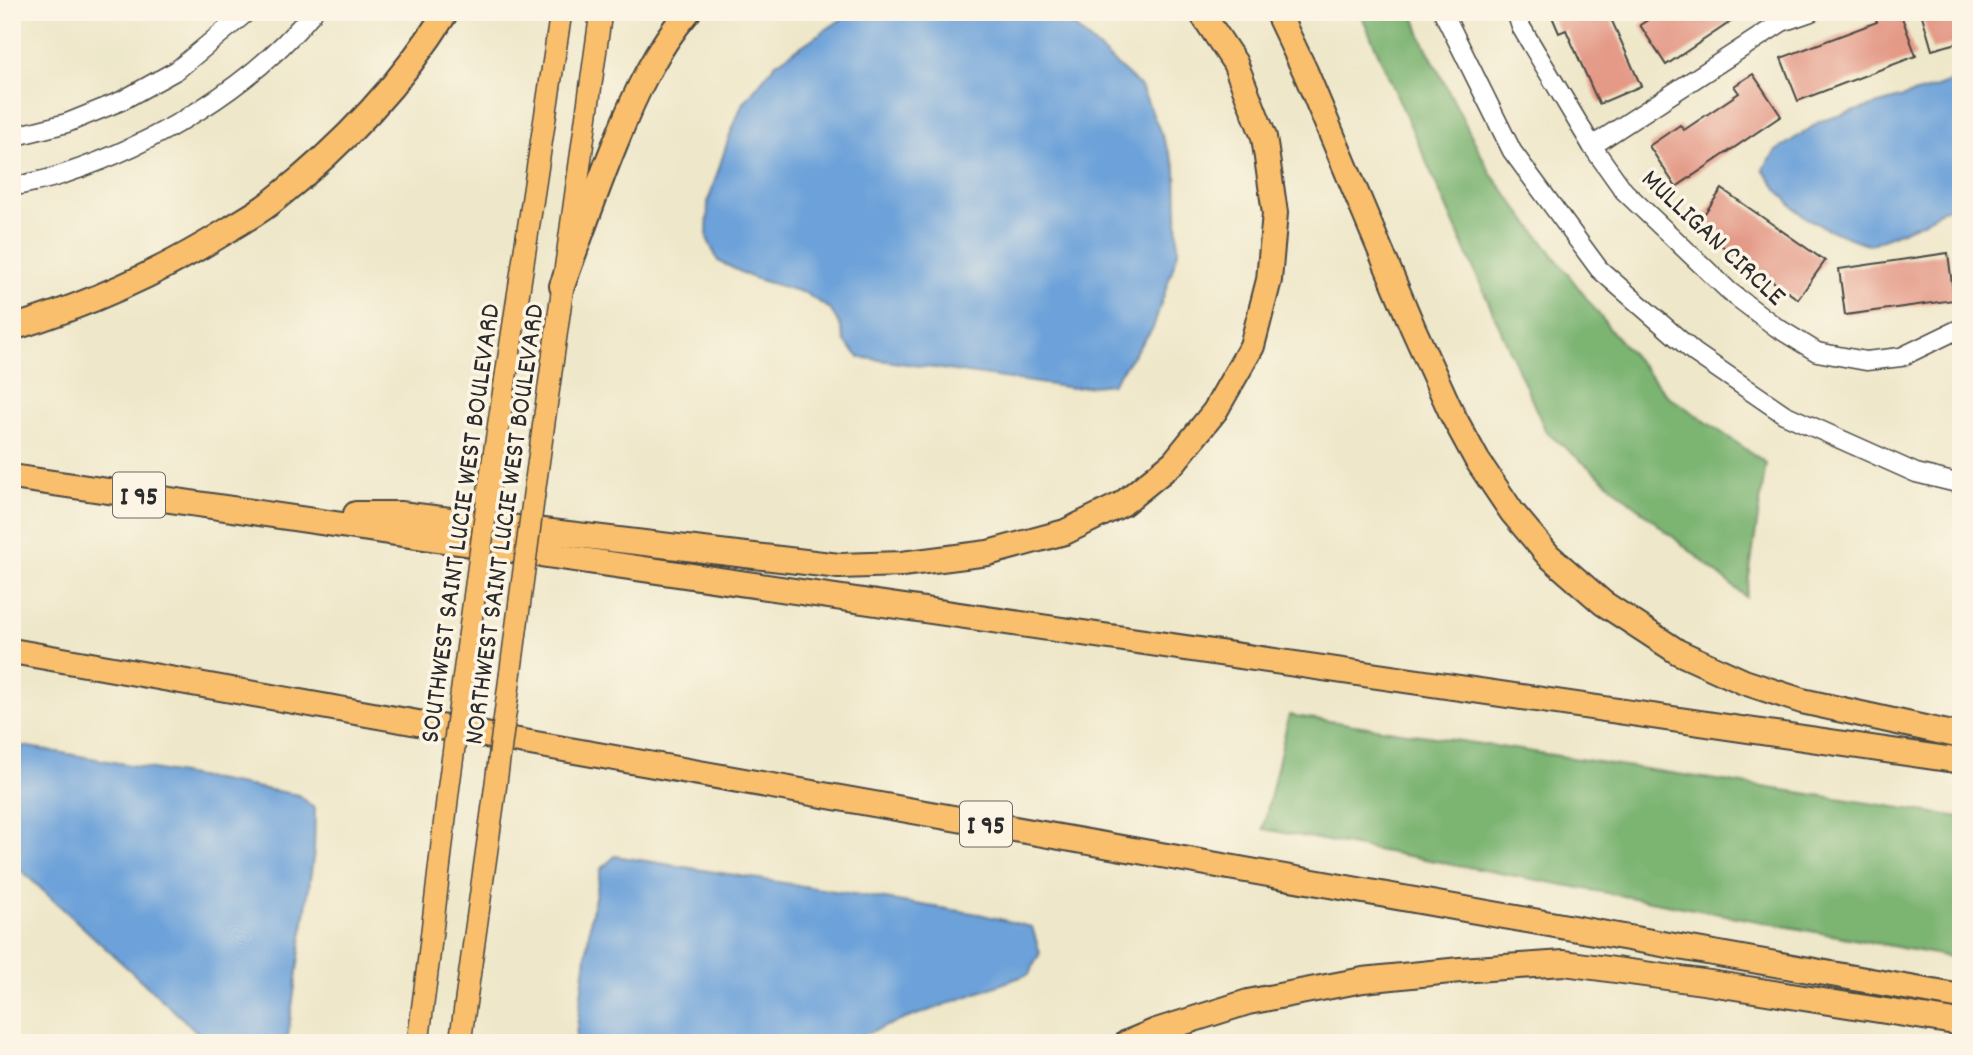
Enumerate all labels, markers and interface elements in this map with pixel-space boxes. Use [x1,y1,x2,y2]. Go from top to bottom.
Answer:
street label: MULLIGAN CIRCLE [1630,162,1793,318]
street label: SOUTHWEST SAINT LUCIE WEST BOULEVARD [412,301,514,746]
street label: NORTHWEST SAINT LUCIE WEST BOULEVARD [456,302,558,748]
road number: I 95 [113,472,165,517]
road number: I 95 [960,802,1012,846]

